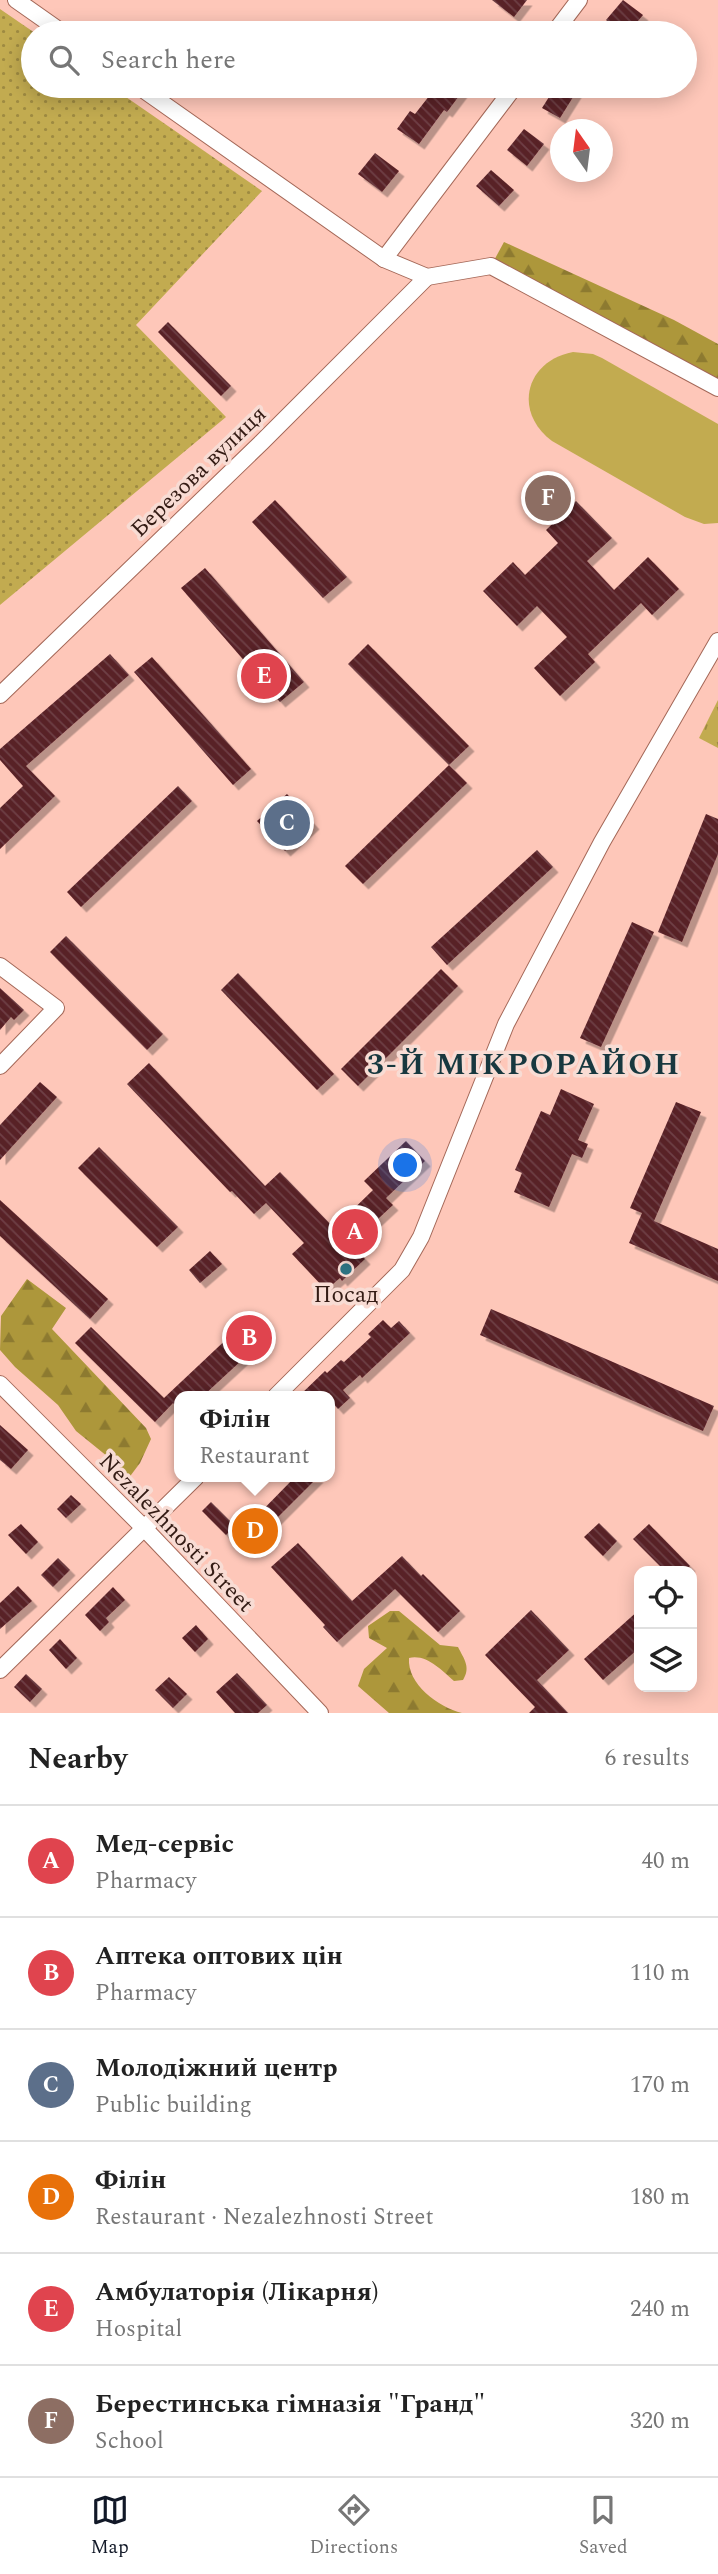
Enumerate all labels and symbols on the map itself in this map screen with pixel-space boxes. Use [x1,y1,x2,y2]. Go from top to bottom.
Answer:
north arrow [550,119,613,182]
street label: Березова вулиця [123,398,275,546]
pin: F [525,472,571,524]
pin: E [241,650,287,702]
pin: C [264,797,310,849]
district label: 3-Й МІКРОРАЙОН [367,1042,681,1088]
your location [388,1148,422,1182]
pin: A [332,1206,378,1258]
marker: Посад [338,1261,354,1277]
place label: Посад [313,1278,379,1313]
pin: B [226,1312,272,1364]
street label: Nezalezhnosti Street [90,1445,262,1621]
pin: D [232,1505,278,1557]

